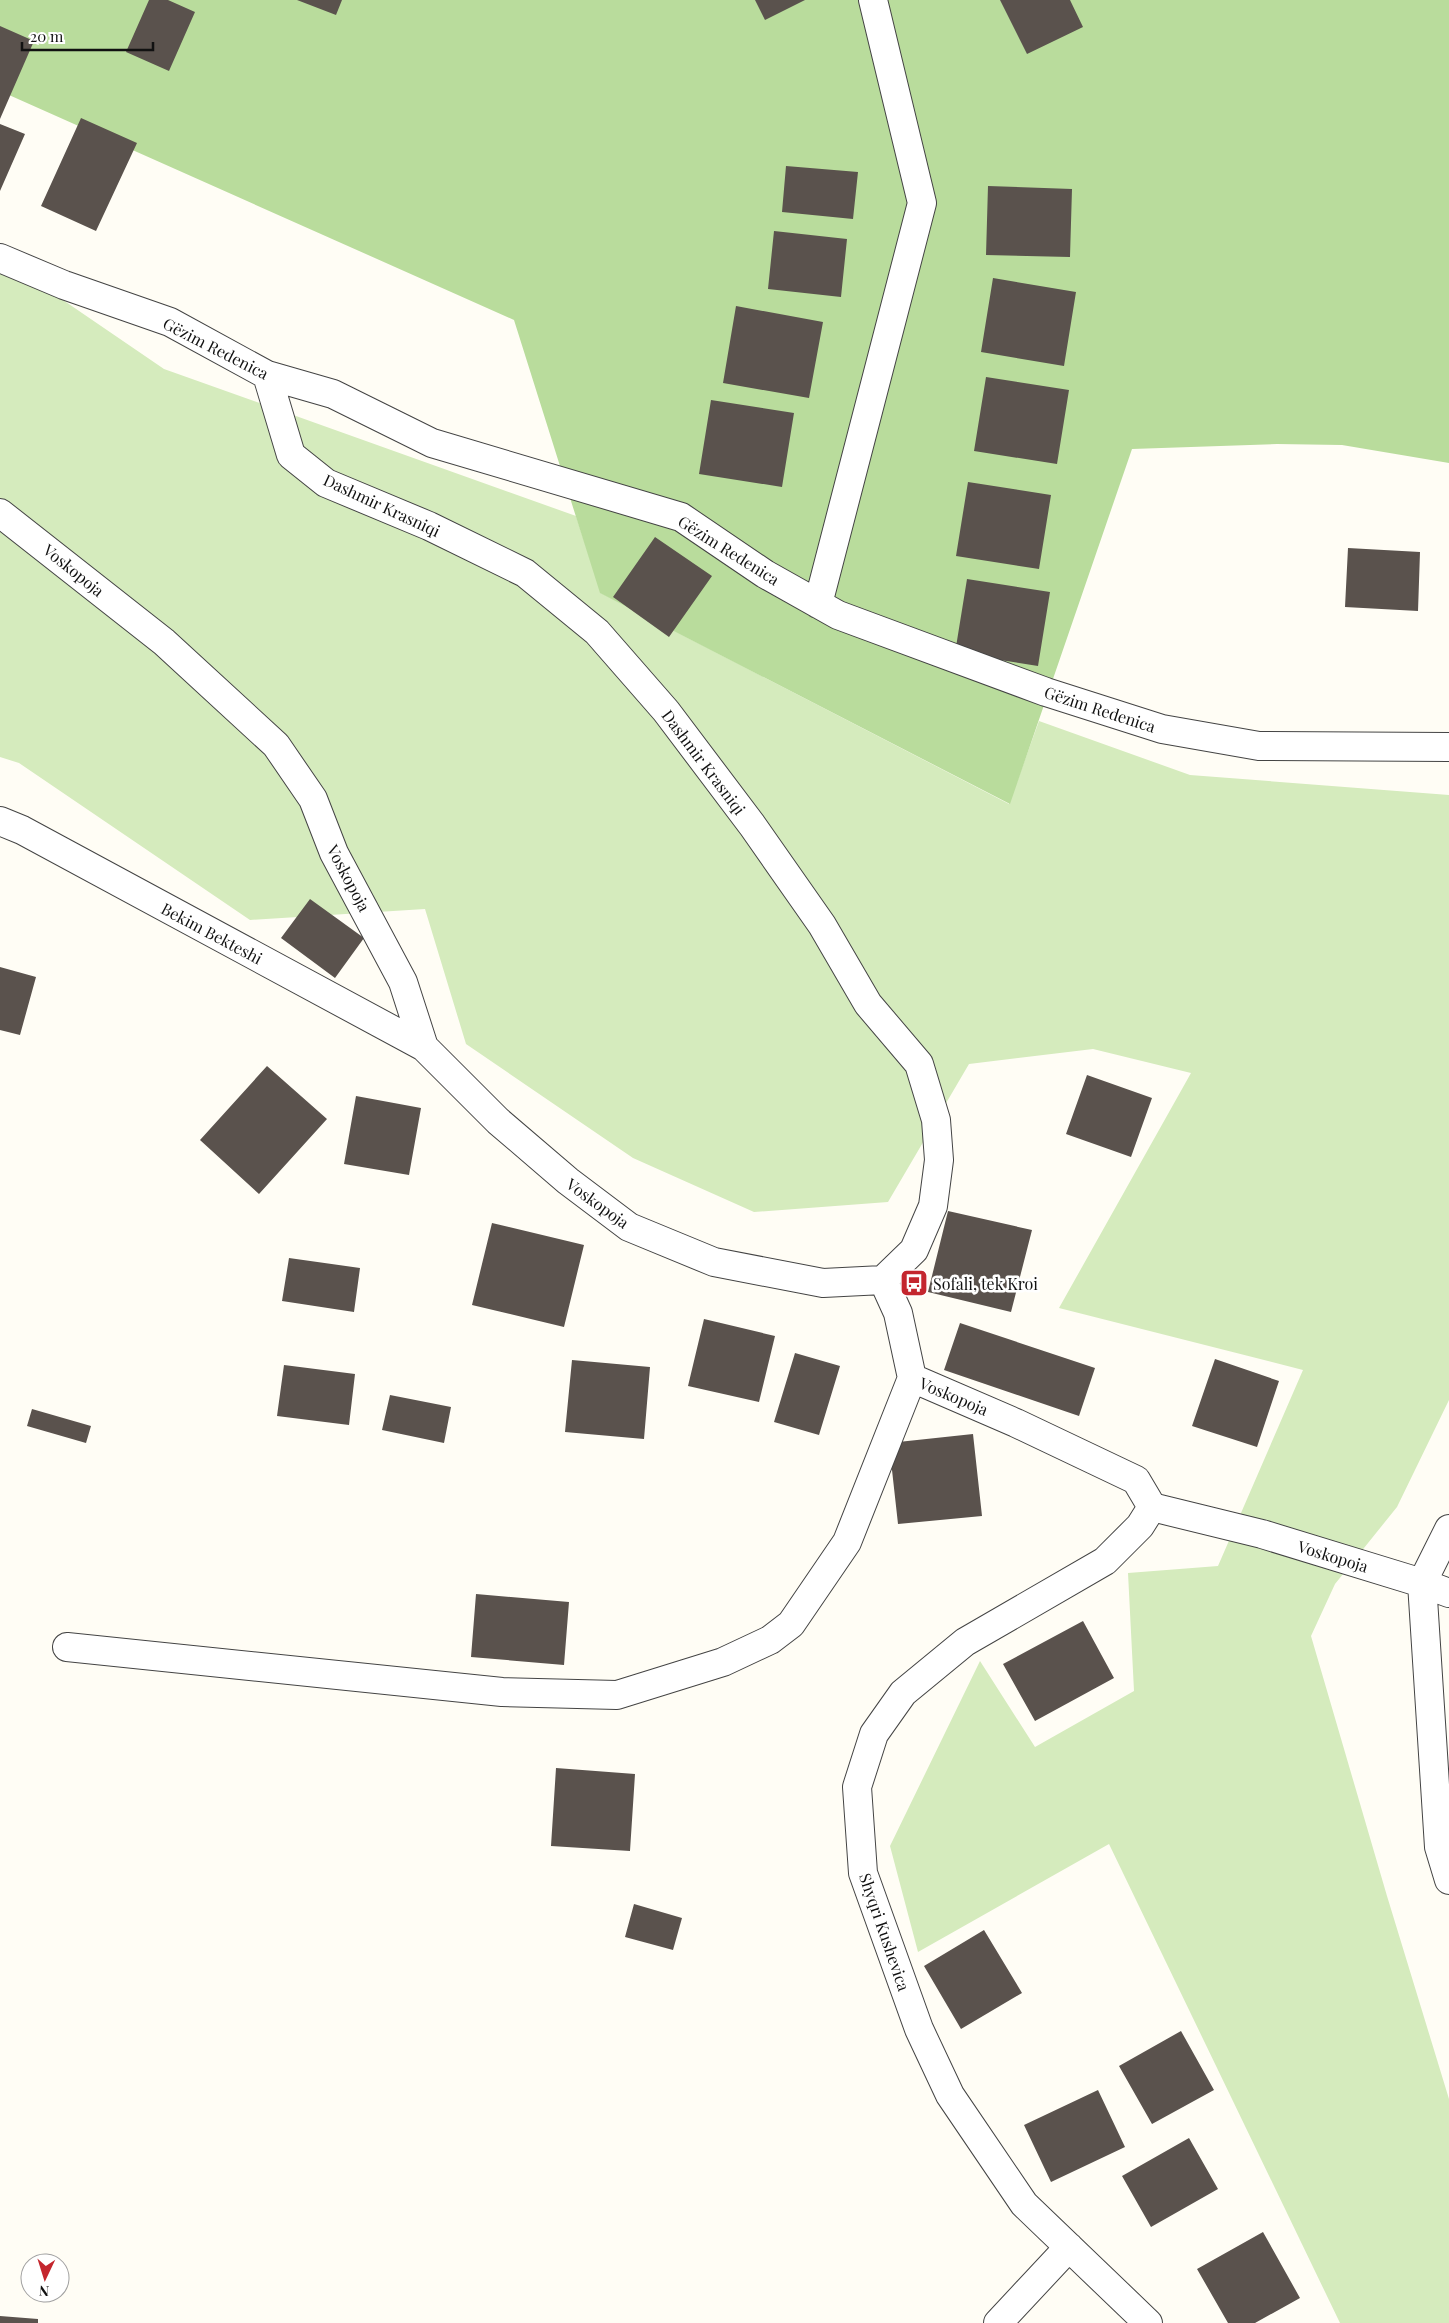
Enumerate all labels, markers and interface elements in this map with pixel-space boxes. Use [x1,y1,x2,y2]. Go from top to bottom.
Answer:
scale bar [22,20,154,52]
text: 20 m [30,26,64,46]
street label: Gëzim Redenica [160,312,272,384]
street label: Dashmir Krasniqi [320,469,444,541]
street label: Gëzim Redenica [674,510,784,590]
street label: Voskopoja [38,538,109,601]
street label: Gëzim Redenica [1042,681,1158,737]
street label: Dashmir Krasniqi [658,705,751,819]
street label: Voskopoja [322,840,375,915]
street label: Bekim Bekteshi [158,898,266,969]
street label: Voskopoja [562,1173,634,1233]
bus stop icon: Sofali, tek Kroi [899,1268,929,1298]
place label: Sofali, tek Kroi [933,1273,1038,1294]
street label: Voskopoja [916,1372,991,1420]
street label: Voskopoja [1294,1535,1371,1577]
street label: Shyqri Kushevica [855,1870,915,1994]
north arrow [20,2253,70,2303]
text: N [38,2282,50,2301]

